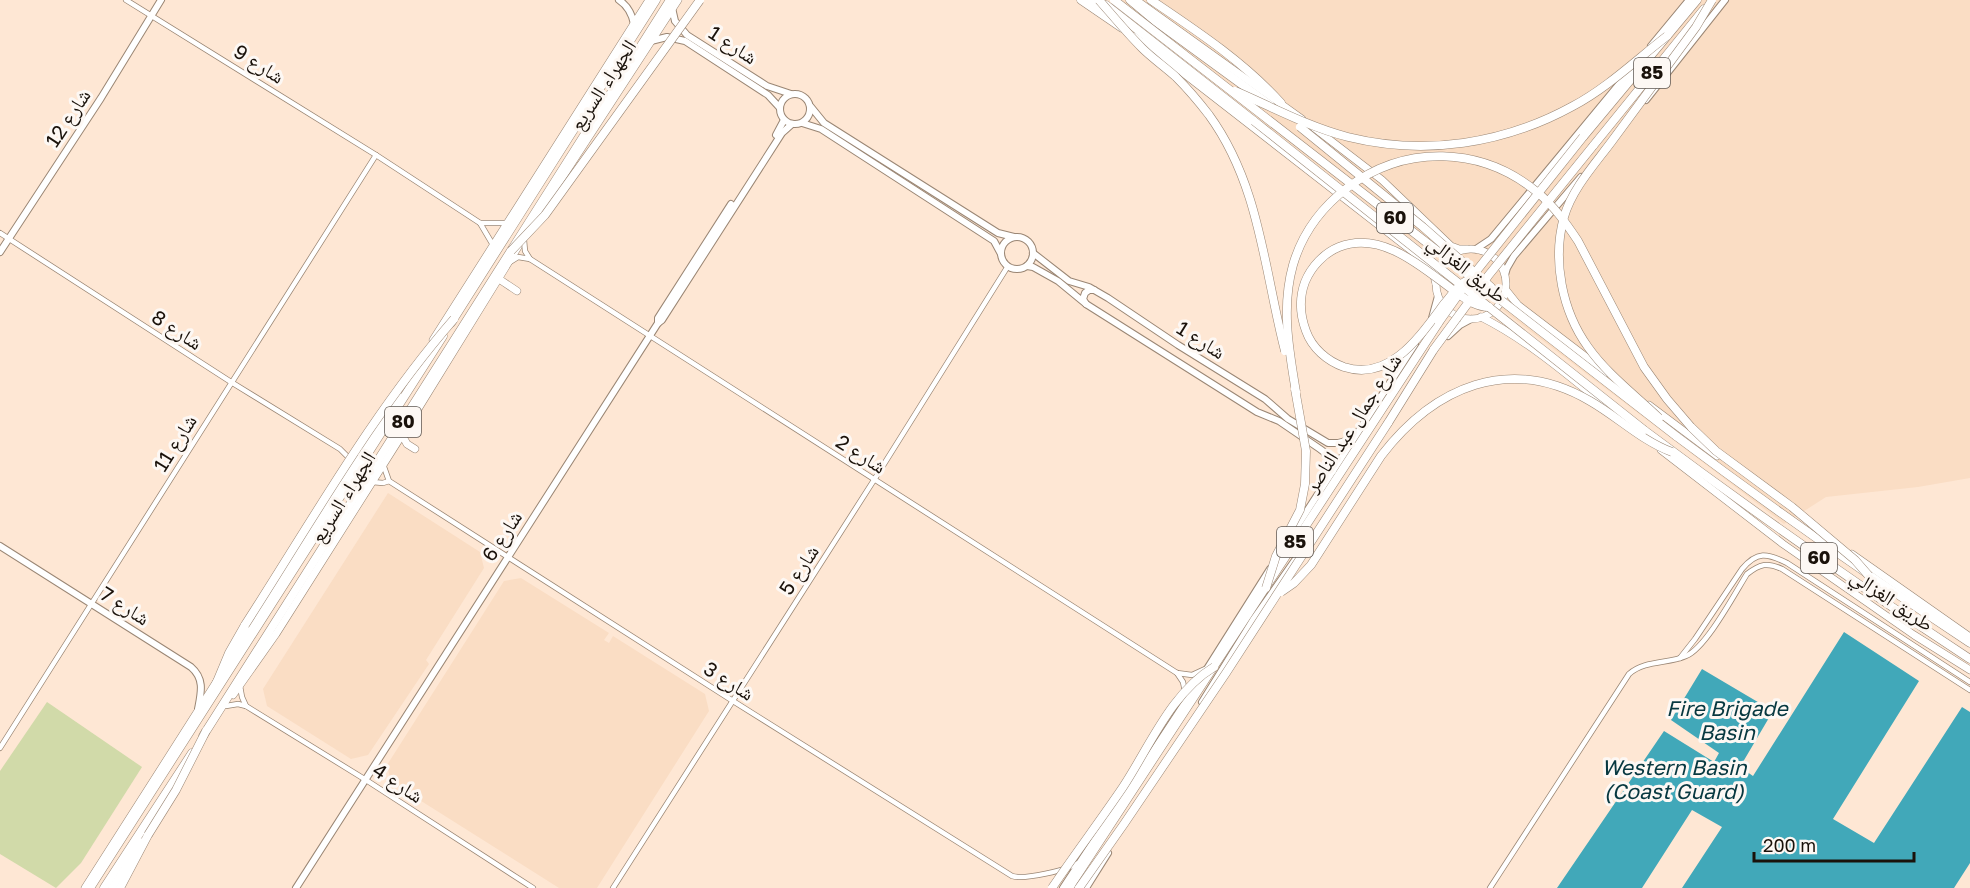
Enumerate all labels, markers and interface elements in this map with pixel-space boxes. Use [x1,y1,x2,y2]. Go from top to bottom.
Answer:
street label: شارع 1 [704,20,762,70]
street label: الجهراء السريع [564,35,642,135]
street label: شارع 9 [229,38,289,90]
road number: 85 [1634,58,1670,88]
street label: شارع 12 [40,84,96,152]
road number: 60 [1377,203,1413,233]
street label: طريق الغزالي [1420,229,1512,311]
street label: شارع 8 [147,304,207,356]
street label: شارع 1 [1172,315,1230,365]
street label: شارع جمال عبد الناصر [1298,349,1407,498]
road number: 80 [385,407,421,437]
street label: شارع 11 [147,410,203,476]
street label: شارع 2 [831,428,891,480]
street label: الجهراء السريع [305,446,381,548]
street label: شارع 6 [476,506,528,566]
road number: 85 [1277,527,1313,557]
street label: شارع 5 [773,540,825,600]
road number: 60 [1801,543,1837,573]
street label: طريق الغزالي [1844,563,1938,640]
street label: شارع 7 [95,581,155,631]
street label: شارع 3 [699,655,759,707]
water label: Fire Brigade Basin [1666,695,1789,745]
water label: Western Basin (Coast Guard) [1601,754,1748,804]
street label: شارع 4 [368,757,428,809]
scale bar [1754,825,1914,863]
text: 200 m [1763,834,1816,856]

